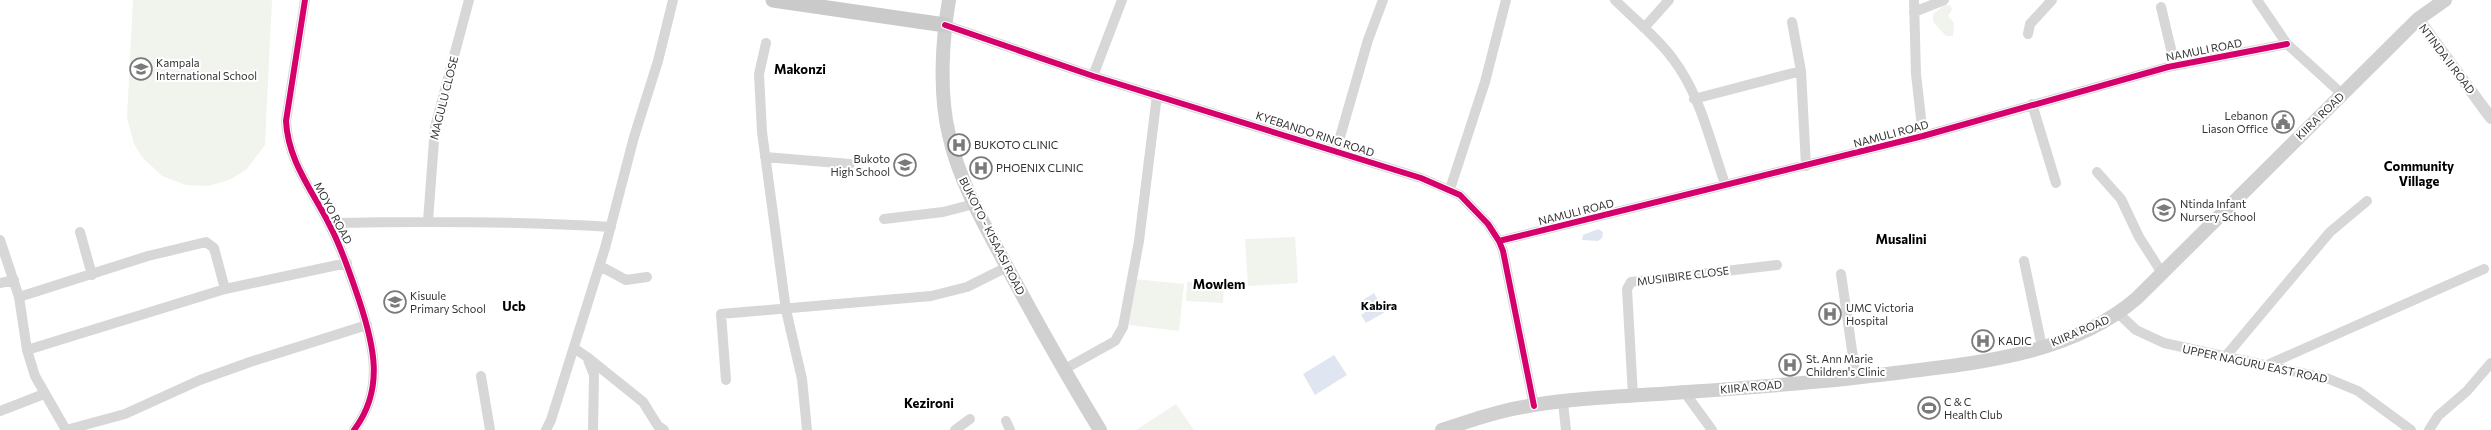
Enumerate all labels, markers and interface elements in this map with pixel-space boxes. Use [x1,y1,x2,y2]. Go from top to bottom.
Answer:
street label: NTINDA II ROAD [2417,21,2478,96]
street label: NAMULI ROAD [2165,36,2243,63]
street label: MAGULU CLOSE [427,55,460,141]
school or university icon: Kampala International School [128,56,154,82]
place label: Kampala International School [156,56,257,82]
district label: Makonzi [774,61,826,77]
street label: KIIRA ROAD [2293,89,2347,142]
street label: KYEBANDO RING ROAD [1254,108,1376,159]
place label: Lebanon Liason Office [2202,109,2268,135]
public building icon: Lebanon Liason Office [2270,109,2296,135]
street label: NAMULI ROAD [1852,117,1930,150]
hospital icon: BUKOTO CLINIC [946,132,972,158]
place label: BUKOTO CLINIC [974,138,1058,151]
place label: Bukoto High School [830,152,890,178]
school or university icon: Bukoto High School [892,152,918,178]
hospital icon: PHOENIX CLINIC [968,155,994,181]
district label: Community Village [2384,158,2454,189]
place label: PHOENIX CLINIC [996,161,1083,174]
street label: BUKOTO - KISAASI ROAD [957,175,1028,297]
street label: MOYO ROAD [312,180,355,246]
street label: NAMULI ROAD [1537,196,1615,227]
school or university icon: Ntinda Infant Nursery School [2151,197,2177,223]
place label: Ntinda Infant Nursery School [2180,197,2256,223]
district label: Musalini [1875,231,1927,247]
street label: MUSIIBIRE CLOSE [1636,263,1730,288]
district label: Mowlem [1193,276,1245,292]
school or university icon: Kisuule Primary School [382,289,408,315]
place label: Kisuule Primary School [410,289,486,315]
district label: Ucb [502,298,526,314]
district label: Kabira [1361,298,1397,312]
hospital icon: UMC Victoria Hospital [1817,301,1843,327]
place label: UMC Victoria Hospital [1846,301,1914,327]
street label: KIIRA ROAD [2049,312,2111,349]
hospital icon: KADIC [1970,328,1996,354]
place label: KADIC [1998,334,2032,347]
street label: UPPER NAGURU EAST ROAD [2181,342,2329,385]
hospital icon: St. Ann Marie Children's Clinic [1777,352,1803,378]
place label: St. Ann Marie Children's Clinic [1806,352,1885,378]
street label: KIIRA ROAD [1719,377,1782,396]
district label: Kezironi [904,395,954,411]
sports icon: C & C Health Club [1916,395,1942,421]
place label: C & C Health Club [1944,395,2003,421]

